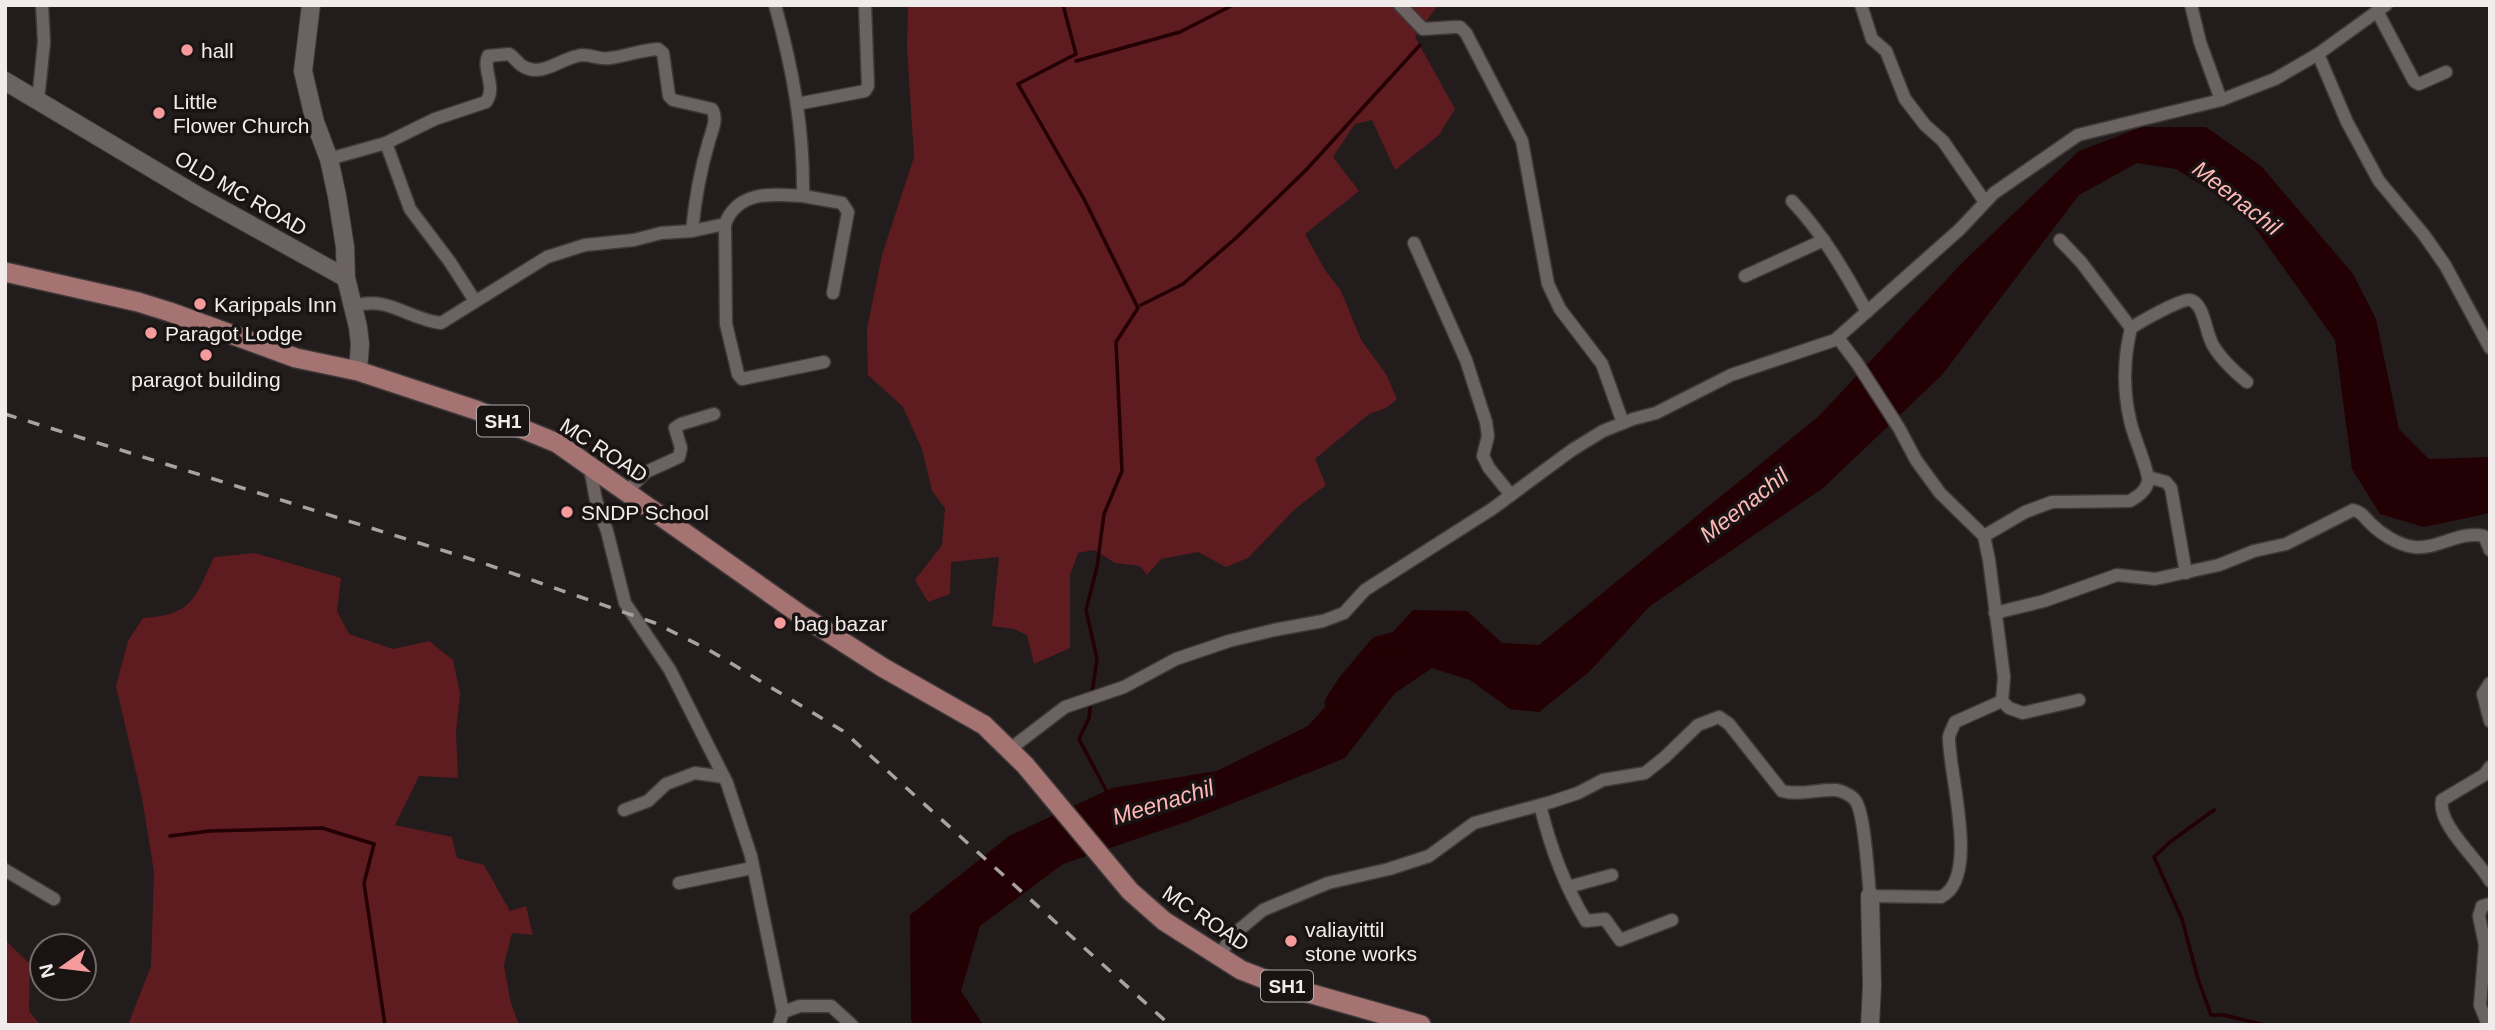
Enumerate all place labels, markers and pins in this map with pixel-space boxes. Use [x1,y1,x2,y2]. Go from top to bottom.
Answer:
place label: hall [201,39,234,62]
marker: hall [179,42,195,58]
place label: Little Flower Church [173,90,310,137]
marker: Little Flower Church [151,105,167,121]
place label: Karippals Inn [214,293,337,316]
marker: Karippals Inn [192,296,208,312]
place label: Paragot Lodge [165,322,303,345]
marker: Paragot Lodge [143,325,159,341]
marker: paragot building [198,347,214,363]
place label: paragot building [131,368,281,391]
place label: SNDP School [581,501,709,524]
marker: SNDP School [559,504,575,520]
place label: bag bazar [794,612,887,635]
marker: bag bazar [772,615,788,631]
place label: valiayittil stone works [1305,918,1417,965]
marker: valiayittil stone works [1283,933,1299,949]

